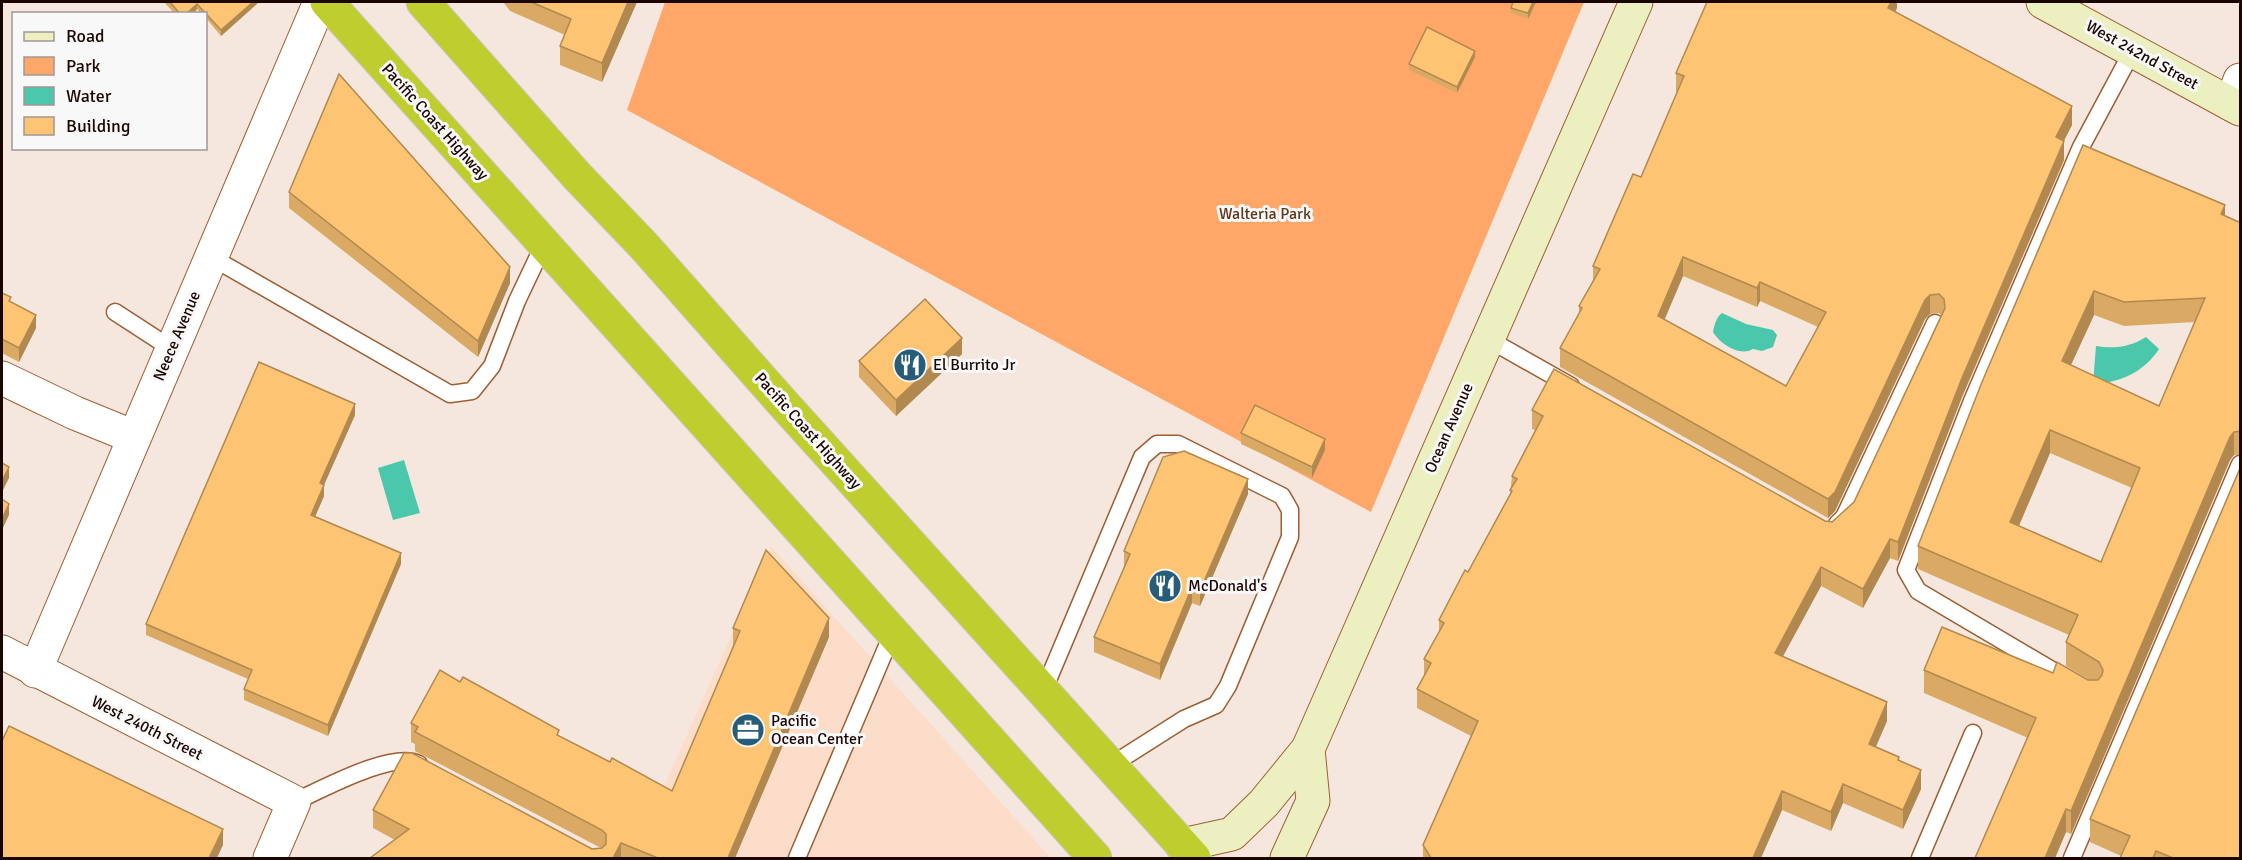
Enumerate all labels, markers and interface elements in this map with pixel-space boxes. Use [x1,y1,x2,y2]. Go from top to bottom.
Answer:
legend [12,12,207,150]
street label: West 242nd Street [2082,16,2202,94]
text: Road [66,25,105,47]
text: Park [66,55,101,77]
street label: Pacific Coast Highway [377,60,493,185]
text: Water [66,85,112,107]
text: Building [66,115,130,137]
park label: Walteria Park [1219,204,1311,224]
street label: Neece Avenue [149,288,205,384]
restaurant icon: El Burrito Jr [892,347,928,383]
place label: El Burrito Jr [933,355,1015,375]
street label: Pacific Coast Highway [750,369,866,494]
street label: Ocean Avenue [1420,380,1478,476]
restaurant icon: McDonald's [1147,568,1183,604]
place label: McDonald's [1188,576,1267,596]
street label: West 240th Street [88,691,206,765]
place label: Pacific Ocean Center [771,711,863,749]
office icon: Pacific Ocean Center [730,712,766,748]

